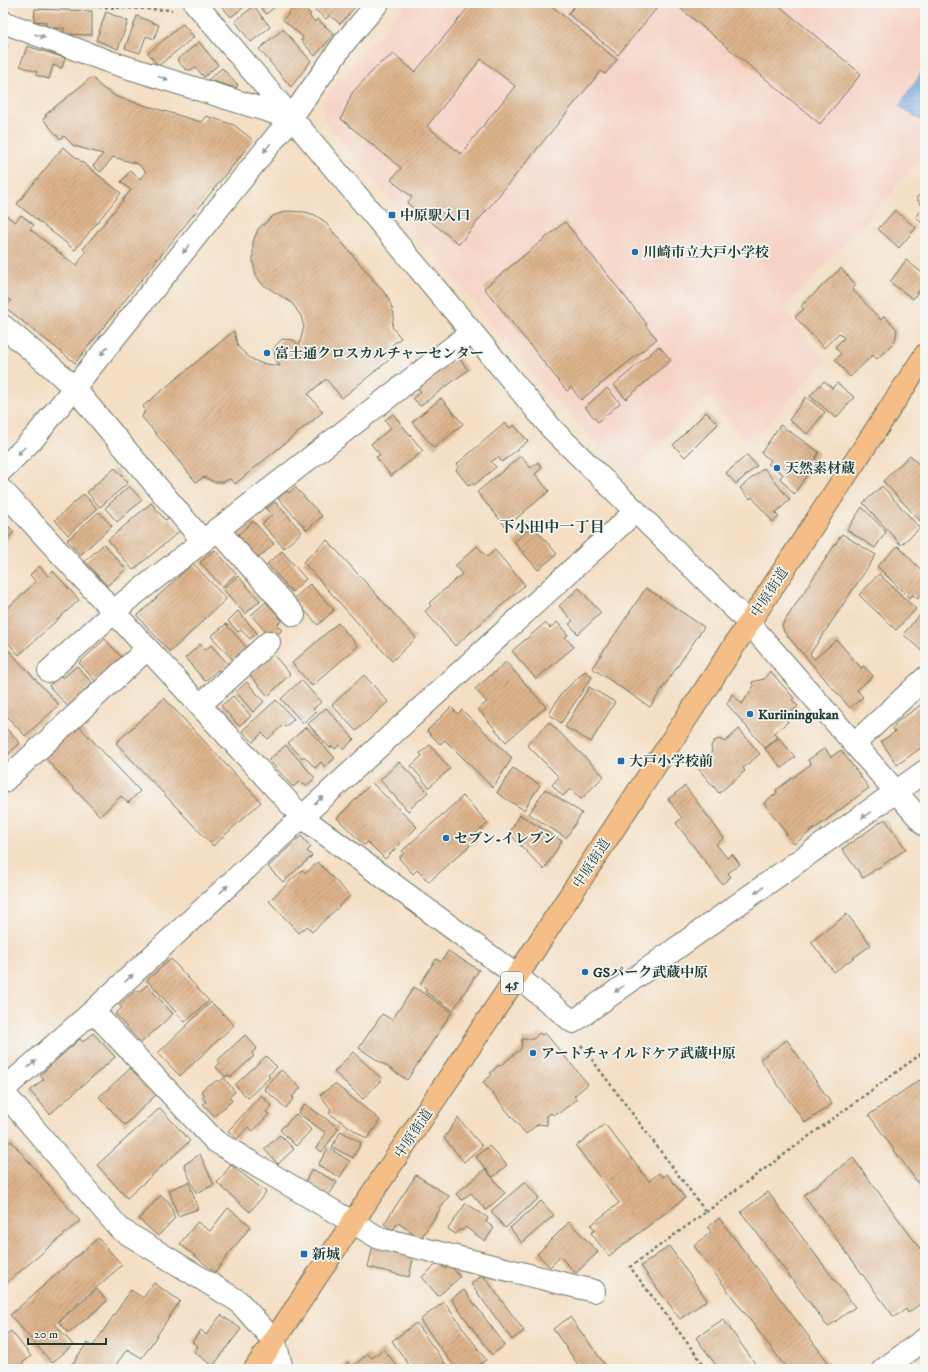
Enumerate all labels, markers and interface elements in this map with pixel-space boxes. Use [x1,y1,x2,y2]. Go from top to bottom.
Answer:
one-way arrow [34,33,46,39]
one-way arrow [157,75,169,81]
one-way arrow [263,143,271,153]
place label: 中原駅入口 [400,207,470,225]
marker: 中原駅入口 [387,210,397,220]
one-way arrow [181,244,190,255]
place label: 川崎市立大戸小学校 [643,244,769,262]
marker: 川崎市立大戸小学校 [630,247,640,257]
one-way arrow [100,345,109,356]
place label: 富士通クロスカルチャーセンター [275,345,484,363]
marker: 富士通クロスカルチャーセンター [262,348,272,358]
one-way arrow [16,446,26,456]
place label: 天然素材蔵 [785,460,855,478]
marker: 天然素材蔵 [772,463,782,473]
district label: 下小田中一丁目 [499,518,605,537]
street label: 中原街道 [747,564,793,621]
place label: Kuriiningukan [758,706,840,724]
marker: Kuriiningukan [745,709,755,719]
place label: 大戸小学校前 [629,753,713,771]
marker: 大戸小学校前 [616,756,626,766]
one-way arrow [314,796,325,805]
one-way arrow [860,811,871,819]
place label: セブン-イレブン [454,830,557,848]
marker: セブン-イレブン [441,833,451,843]
street label: 中原街道 [569,835,615,892]
one-way arrow [219,884,229,894]
one-way arrow [754,886,765,894]
place label: GSパーク武蔵中原 [593,964,708,982]
marker: GSパーク武蔵中原 [580,967,590,977]
road number: 45 [501,972,523,994]
one-way arrow [124,973,134,982]
one-way arrow [614,985,624,993]
place label: アートチャイルドケア武蔵中原 [541,1045,736,1063]
marker: アートチャイルドケア武蔵中原 [528,1048,538,1058]
one-way arrow [27,1060,38,1069]
street label: 中原街道 [391,1105,437,1162]
place label: 新城 [312,1246,340,1264]
marker: 新城 [299,1249,309,1259]
scale bar [28,1320,106,1346]
text: 20 m [34,1327,58,1342]

